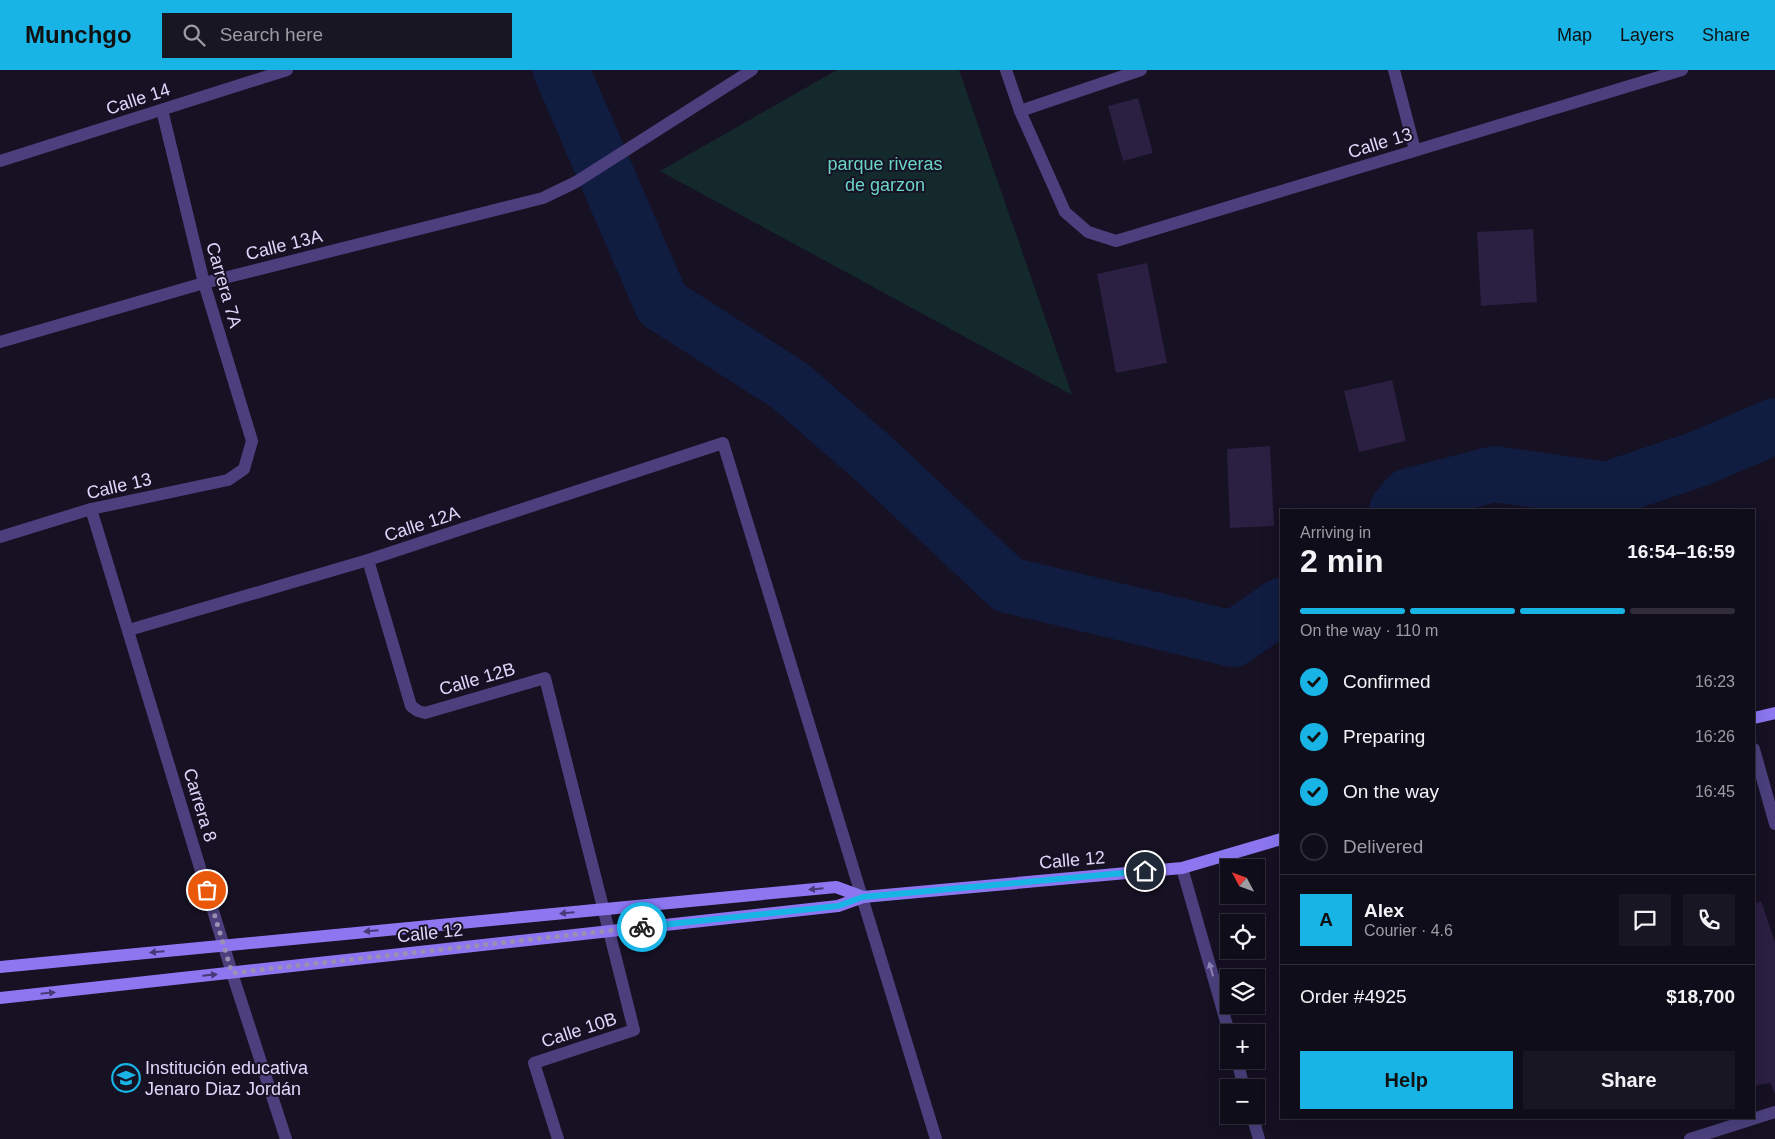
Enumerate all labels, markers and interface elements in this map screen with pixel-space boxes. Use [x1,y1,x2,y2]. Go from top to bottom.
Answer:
search box [162,13,512,58]
text: Munchgo [25,21,132,48]
icon: search [180,21,208,49]
text: Search here [220,24,323,45]
text: Map [1557,25,1592,45]
text: Layers [1620,25,1674,45]
text: Share [1702,25,1750,45]
street label: Calle 14 [104,79,172,119]
street label: Calle 13 [1345,124,1415,162]
park label: parque riveras de garzon [827,154,943,195]
street label: Calle 13A [244,226,324,264]
street label: Carrera 7A [202,240,246,330]
street label: Calle 13 [85,469,153,503]
street label: Calle 12A [382,502,462,546]
text: Arriving in [1300,524,1371,541]
text: 16:54–16:59 [1627,541,1735,562]
text: 2 min [1300,543,1384,579]
text: On the way · 110 m [1300,622,1438,639]
street label: Calle 12B [437,659,517,699]
icon: check [1300,668,1328,696]
text: Confirmed [1343,671,1431,692]
text: 16:23 [1695,673,1735,690]
icon: check [1300,723,1328,751]
text: Preparing [1343,726,1425,747]
text: 16:26 [1695,728,1735,745]
street label: Carrera 8 [179,766,221,844]
icon: check [1300,778,1328,806]
text: On the way [1343,781,1439,802]
text: 16:45 [1695,783,1735,800]
text: Delivered [1343,836,1423,857]
street label: Calle 12 [1038,847,1106,873]
pin [1124,850,1166,892]
icon: home [1131,857,1159,885]
north arrow [1220,859,1265,904]
map controls [1220,859,1265,1124]
pin [186,869,228,911]
icon: bag [193,876,221,904]
one-way arrow [808,885,824,893]
button: chat [1619,894,1671,946]
button: phone [1683,894,1735,946]
text: Alex [1364,900,1404,921]
courier [617,902,667,952]
one-way arrow [559,909,575,917]
text: A [1319,909,1333,930]
icon: bike [628,913,656,941]
button: locate [1220,914,1265,959]
street label: Calle 12 [396,920,464,946]
text: Courier · 4.6 [1364,922,1453,939]
one-way arrow [362,927,378,935]
one-way arrow [148,948,164,956]
one-way arrow [1206,961,1214,976]
button: layers [1220,969,1265,1014]
one-way arrow [202,971,218,979]
text: Order #4925 [1300,986,1407,1007]
text: $18,700 [1666,986,1735,1007]
one-way arrow [41,989,57,997]
street label: Calle 10B [539,1008,619,1052]
button: + [1220,1024,1265,1069]
button: Help [1300,1051,1513,1109]
button: Share [1523,1051,1735,1109]
place label: Institución educativa Jenaro Diaz Jordán [145,1058,309,1099]
school or university icon: Institución educativa Jenaro Diaz Jordán [111,1063,141,1093]
button: − [1220,1079,1265,1124]

